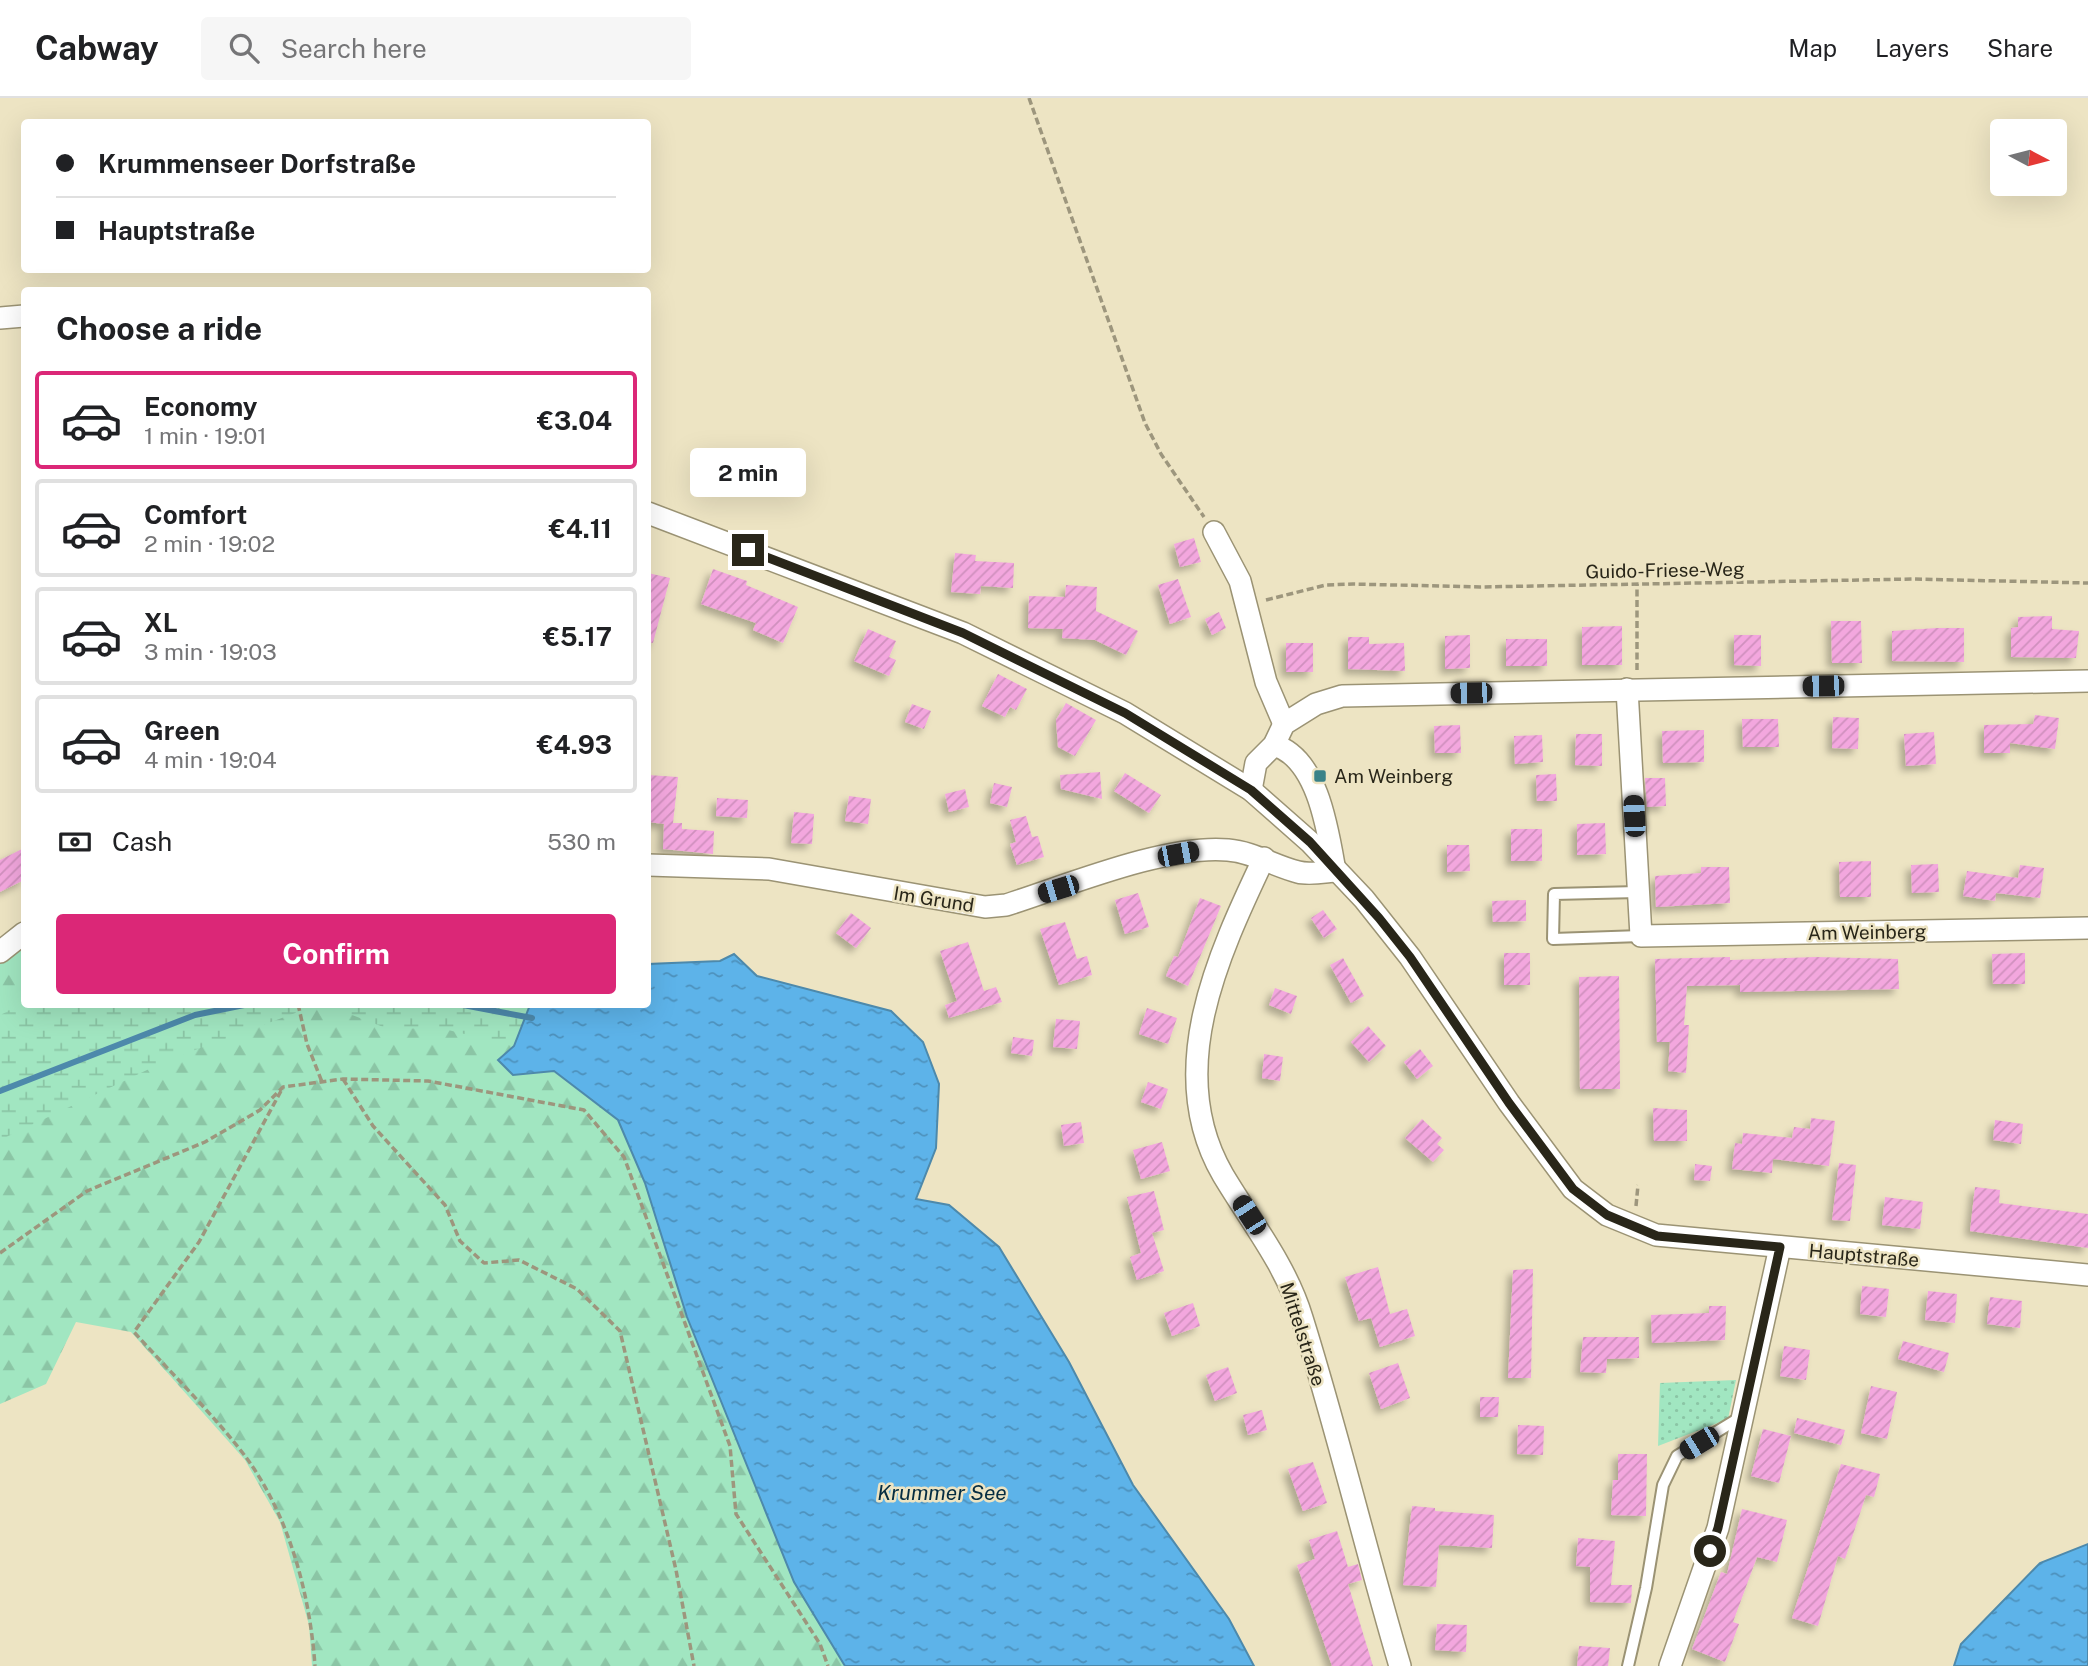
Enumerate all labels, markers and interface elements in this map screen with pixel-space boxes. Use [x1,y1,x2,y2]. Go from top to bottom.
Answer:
search box [201,17,691,80]
text: Cabway [35,29,159,67]
icon: search [225,29,263,67]
text: Search here [281,33,427,64]
text: Map [1788,34,1837,62]
text: Layers [1875,34,1949,62]
text: Share [1987,34,2053,62]
north arrow [1990,119,2067,196]
map controls [1990,119,2067,196]
text: Krummenseer Dorfstraße [98,148,416,179]
text: Hauptstraße [98,215,255,246]
text: Choose a ride [56,310,262,347]
icon: car [60,389,123,452]
text: Economy [144,391,257,422]
text: €3.04 [537,405,612,436]
text: 1 min · 19:01 [144,422,267,449]
callout: 2 min [690,448,806,498]
text: 2 min [718,459,778,486]
icon: car [60,497,123,560]
text: Comfort [144,499,247,530]
text: €4.11 [549,513,612,544]
text: 2 min · 19:02 [144,530,275,557]
route end [732,534,764,566]
street label: Guido-Friese-Weg [1585,558,1745,582]
icon: car [60,605,123,668]
text: XL [144,607,178,638]
text: €5.17 [543,621,612,652]
text: 3 min · 19:03 [144,638,277,665]
car [1802,675,1845,697]
car [1450,682,1493,704]
icon: car [60,713,123,776]
text: Green [144,715,220,746]
text: €4.93 [537,729,612,760]
text: 4 min · 19:04 [144,746,277,773]
place label: Am Weinberg [1334,765,1453,787]
marker: Am Weinberg [1312,768,1328,784]
car [1623,794,1646,838]
icon: cash [56,823,94,861]
text: Cash [112,826,172,857]
text: 530 m [547,828,616,855]
car [1156,840,1201,868]
car [1035,873,1082,905]
street label: Im Grund [892,882,976,916]
button: Confirm [56,914,616,994]
street label: Am Weinberg [1807,920,1927,944]
car [1229,1192,1270,1238]
street label: Hauptstraße [1808,1239,1920,1271]
street label: Mittelstraße [1276,1279,1330,1389]
car [1676,1423,1723,1463]
water label: Krummer See [877,1480,1007,1505]
route start [1694,1535,1726,1567]

